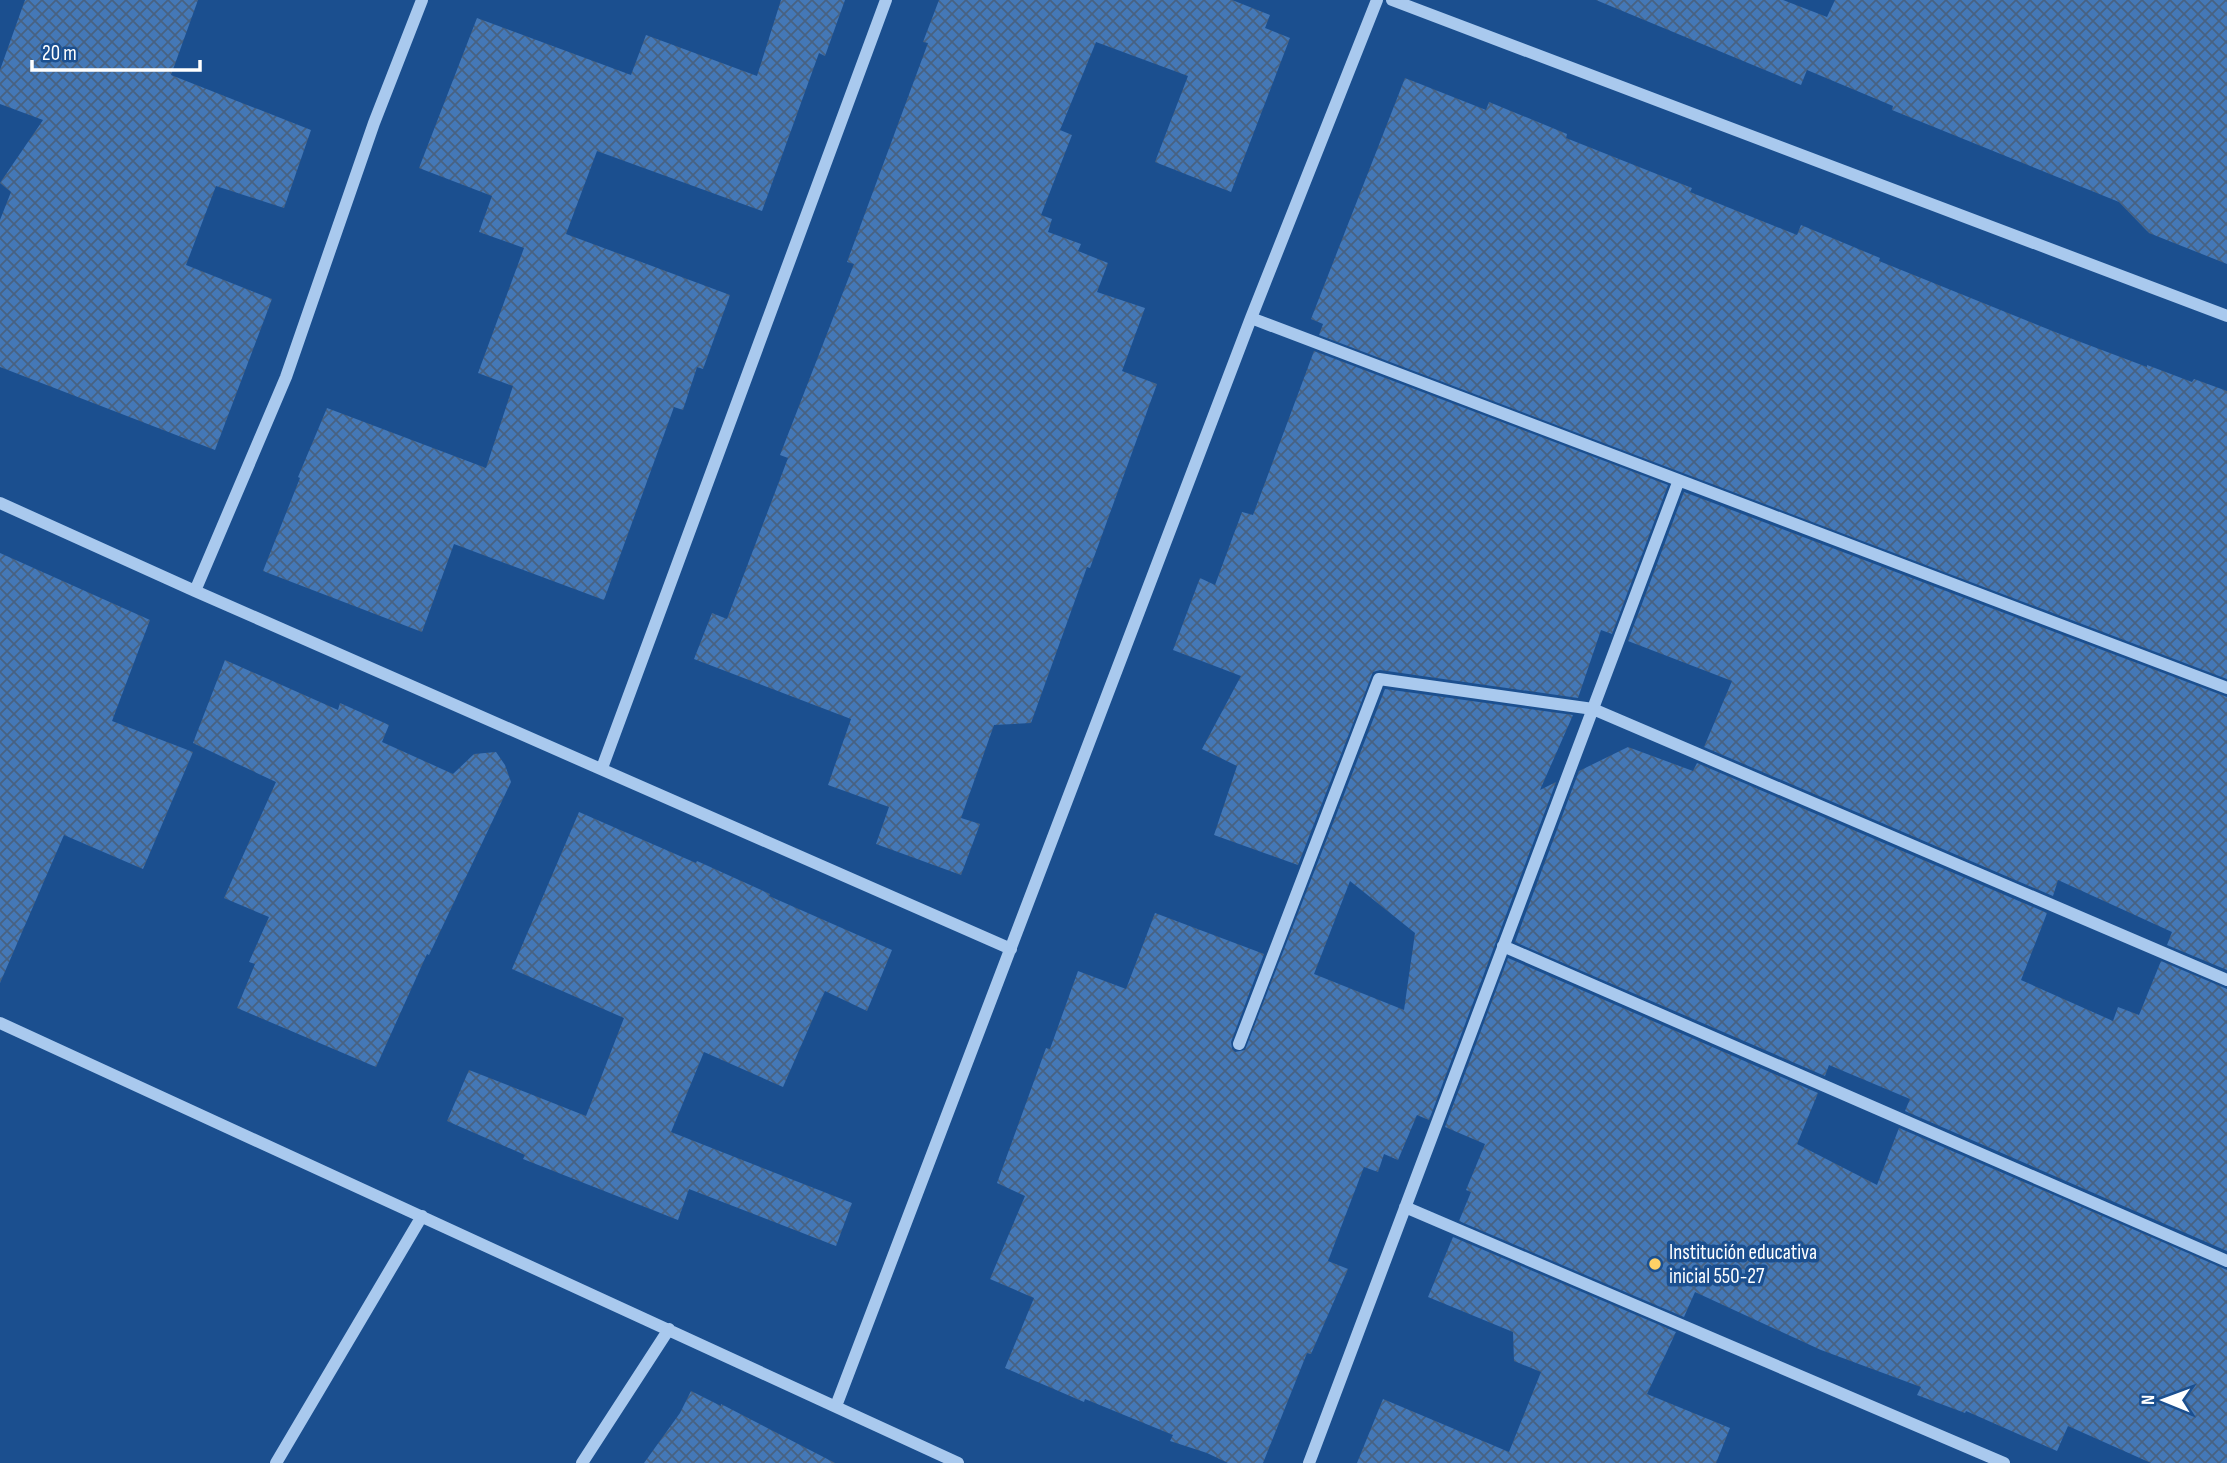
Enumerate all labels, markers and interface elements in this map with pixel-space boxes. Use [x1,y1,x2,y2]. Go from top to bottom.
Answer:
scale bar [32,28,200,72]
text: 20 m [42,41,77,66]
place label: Institución educativa inicial 550-27 [1669,1240,1817,1289]
marker: Institución educativa inicial 550-27 [1647,1256,1663,1272]
north arrow [2129,1365,2199,1435]
text: N [2137,1394,2160,1405]

